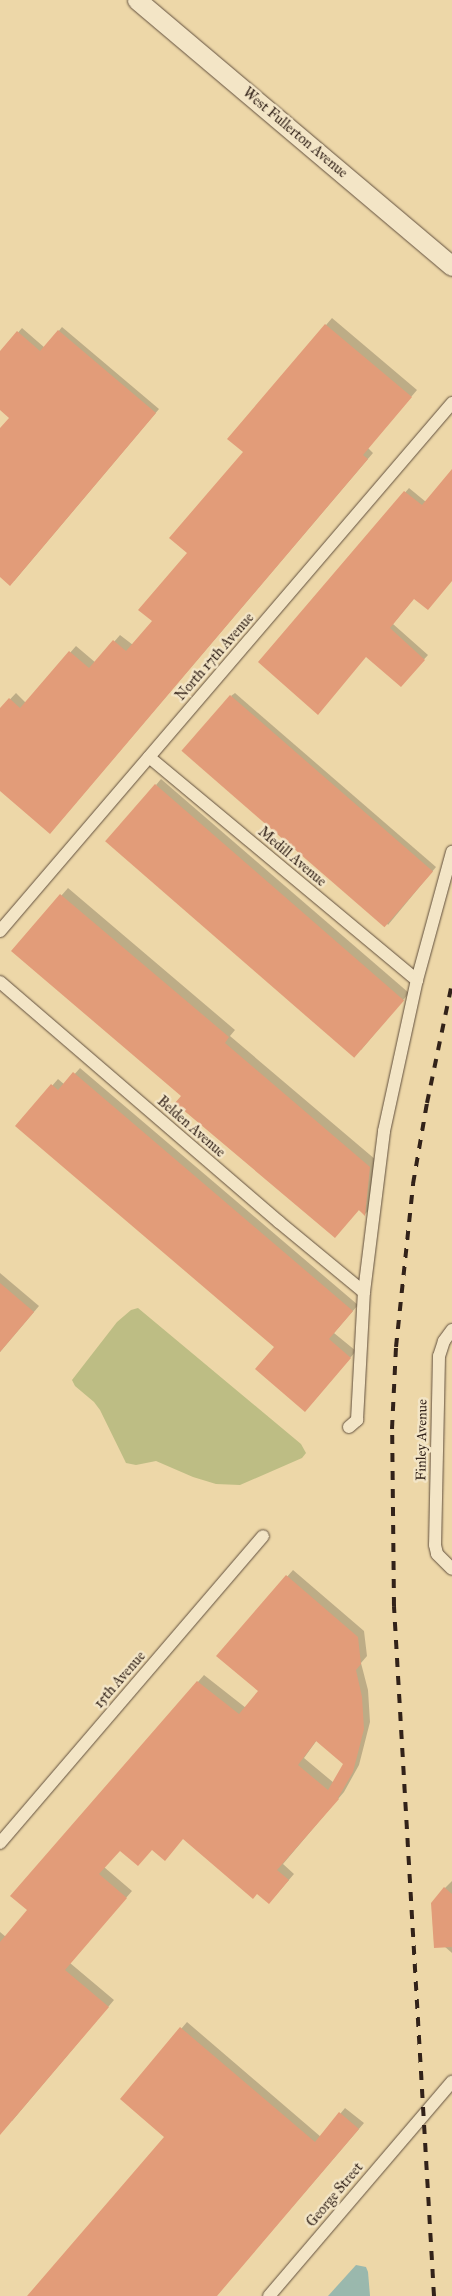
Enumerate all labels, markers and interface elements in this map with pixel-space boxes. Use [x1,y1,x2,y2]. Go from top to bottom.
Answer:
street label: West Fullerton Avenue [239,84,351,182]
street label: North 17th Avenue [172,610,258,704]
street label: Medill Avenue [255,824,329,890]
street label: Belden Avenue [154,1093,228,1161]
street label: Finley Avenue [413,1399,431,1481]
street label: 15th Avenue [91,1648,149,1712]
street label: George Street [303,2160,367,2230]

